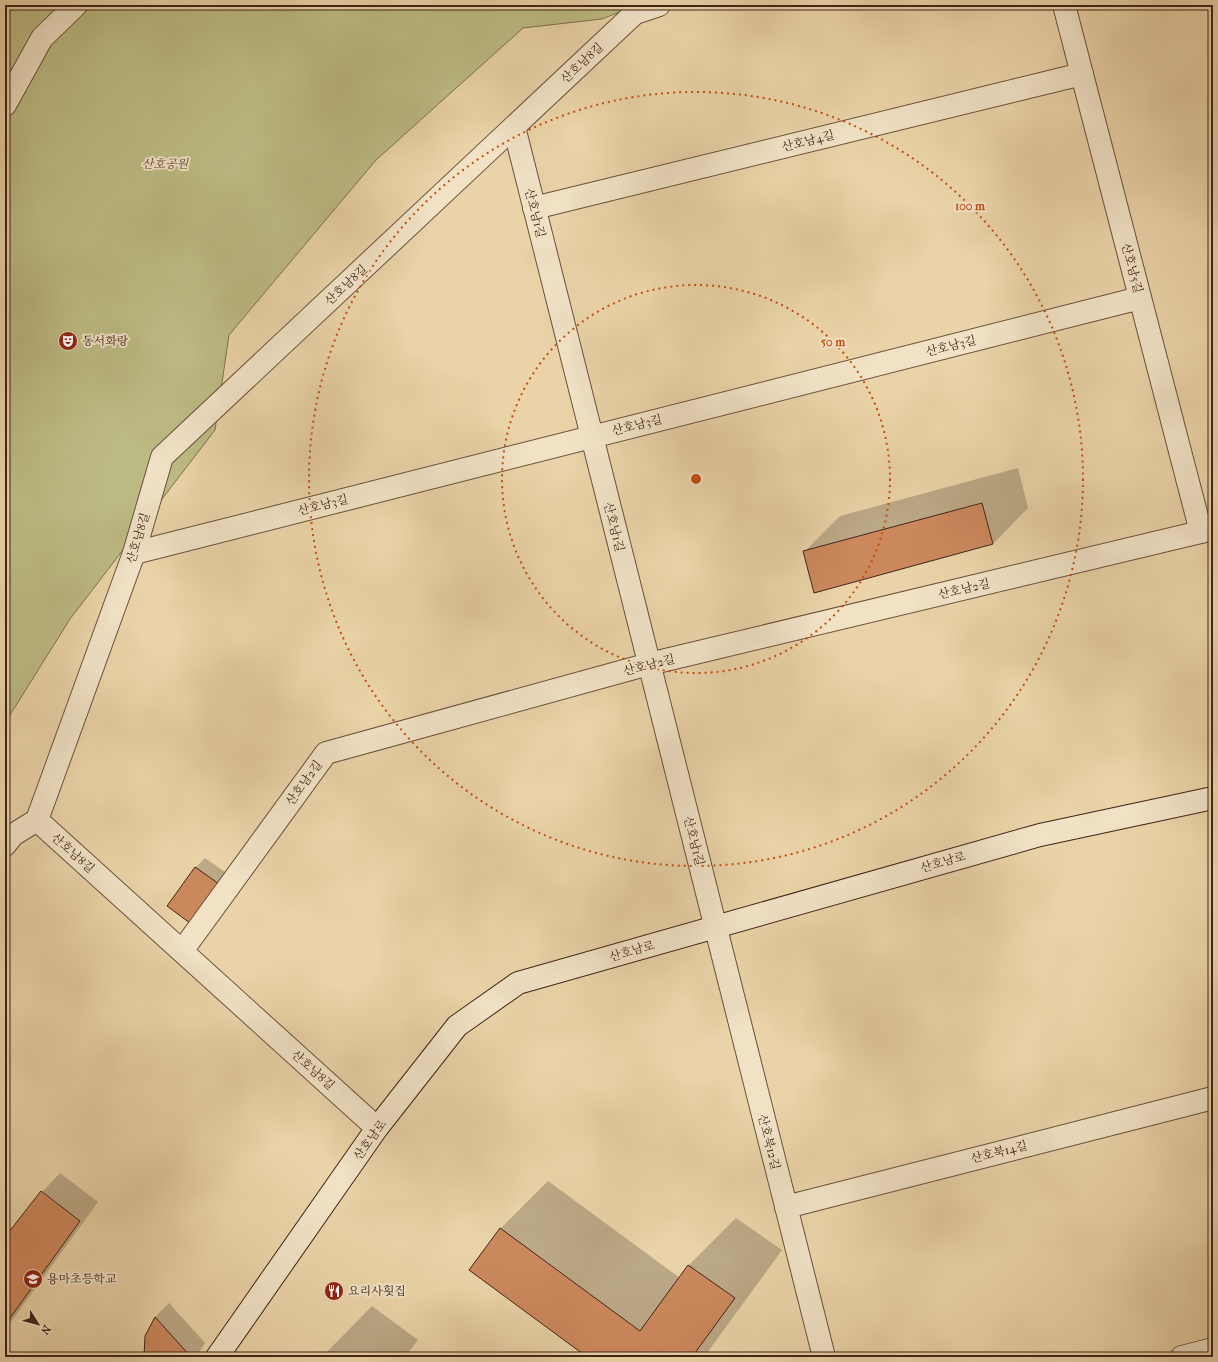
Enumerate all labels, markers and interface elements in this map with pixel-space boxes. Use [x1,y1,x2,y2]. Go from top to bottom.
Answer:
street label: 산호남8길 [558,40,606,86]
street label: 산호남4길 [780,128,836,154]
park label: 산호공원 [142,157,190,171]
street label: 산호남1길 [522,187,548,239]
text: 100 m [955,199,986,213]
street label: 산호남5길 [1119,241,1145,295]
street label: 산호남8길 [322,262,370,308]
theatre icon: 동서화랑 [57,330,79,352]
street label: 산호남3길 [924,333,978,359]
place label: 동서화랑 [82,334,129,348]
text: 50 m [821,335,846,349]
street label: 산호남3길 [610,412,664,438]
centre of rings [689,472,703,486]
street label: 산호남3길 [296,492,350,518]
street label: 산호남1길 [601,501,627,553]
street label: 산호남8길 [124,511,152,565]
street label: 산호남2길 [937,576,991,602]
street label: 산호남2길 [622,652,676,678]
street label: 산호남2길 [283,758,325,808]
street label: 산호남1길 [681,815,707,867]
street label: 산호남8길 [49,830,97,876]
street label: 산호남로 [919,849,968,875]
street label: 산호남로 [608,938,657,964]
street label: 산호남8길 [289,1047,337,1093]
street label: 산호북12길 [755,1113,783,1171]
street label: 산호남로 [351,1117,390,1163]
street label: 산호북14길 [969,1138,1029,1166]
school or university icon: 용마초등학교 [22,1268,44,1290]
place label: 용마초등학교 [47,1272,117,1286]
restaurant icon: 요리사횟집 [323,1280,345,1302]
place label: 요리사횟집 [348,1284,406,1298]
north arrow [18,1304,58,1344]
text: N [38,1322,53,1337]

